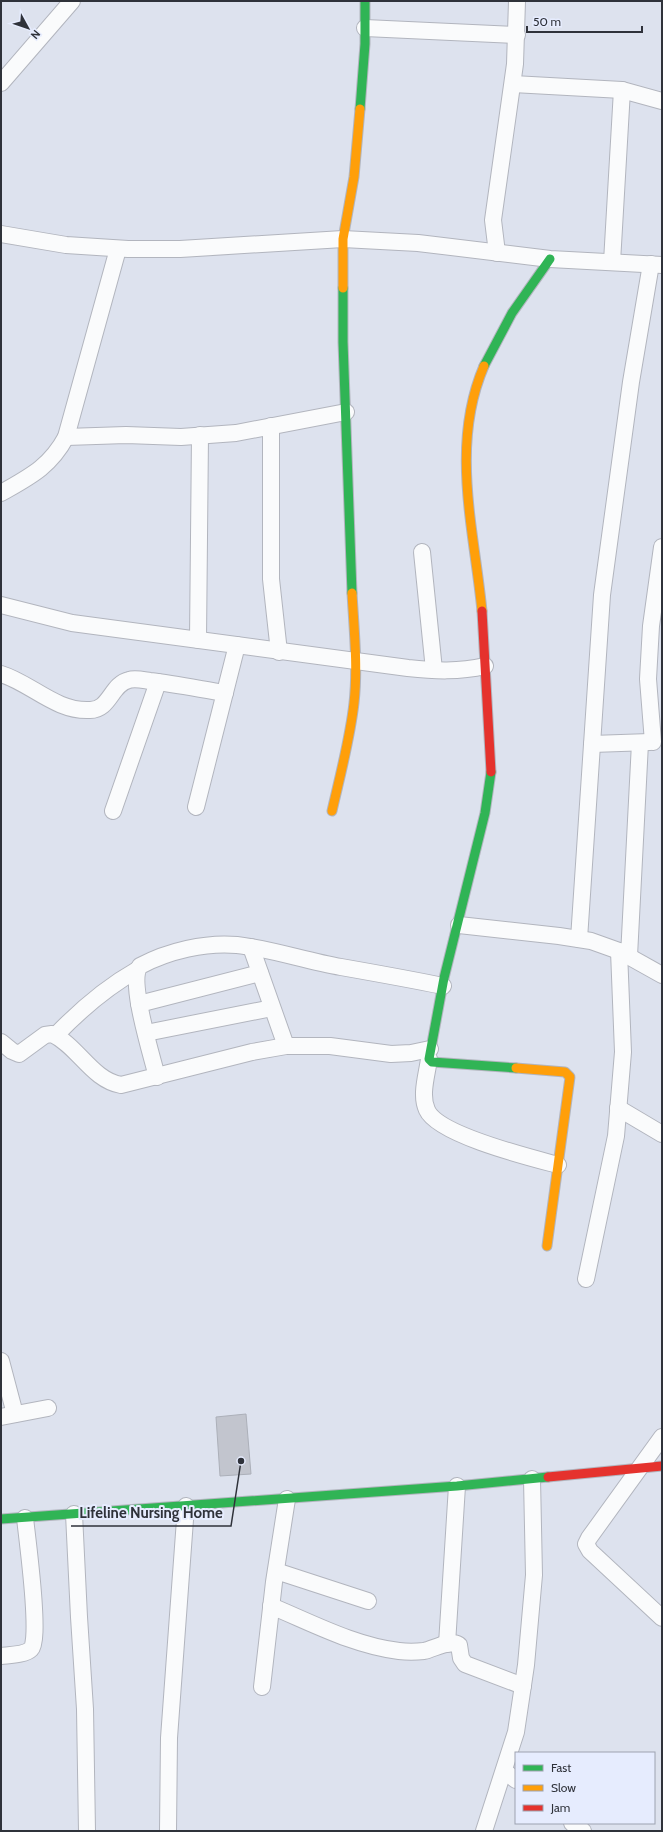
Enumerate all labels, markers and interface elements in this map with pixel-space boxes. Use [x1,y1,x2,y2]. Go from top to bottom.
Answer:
north arrow [8,8,48,48]
scale bar [527,8,642,34]
text: 50 m [533,14,561,29]
text: N [28,27,44,42]
callout: Lifeline Nursing Home [71,1499,231,1526]
text: Lifeline Nursing Home [79,1504,223,1522]
legend [515,1752,655,1824]
text: Fast [551,1760,571,1775]
text: Slow [551,1780,576,1795]
text: Jam [550,1800,570,1815]

